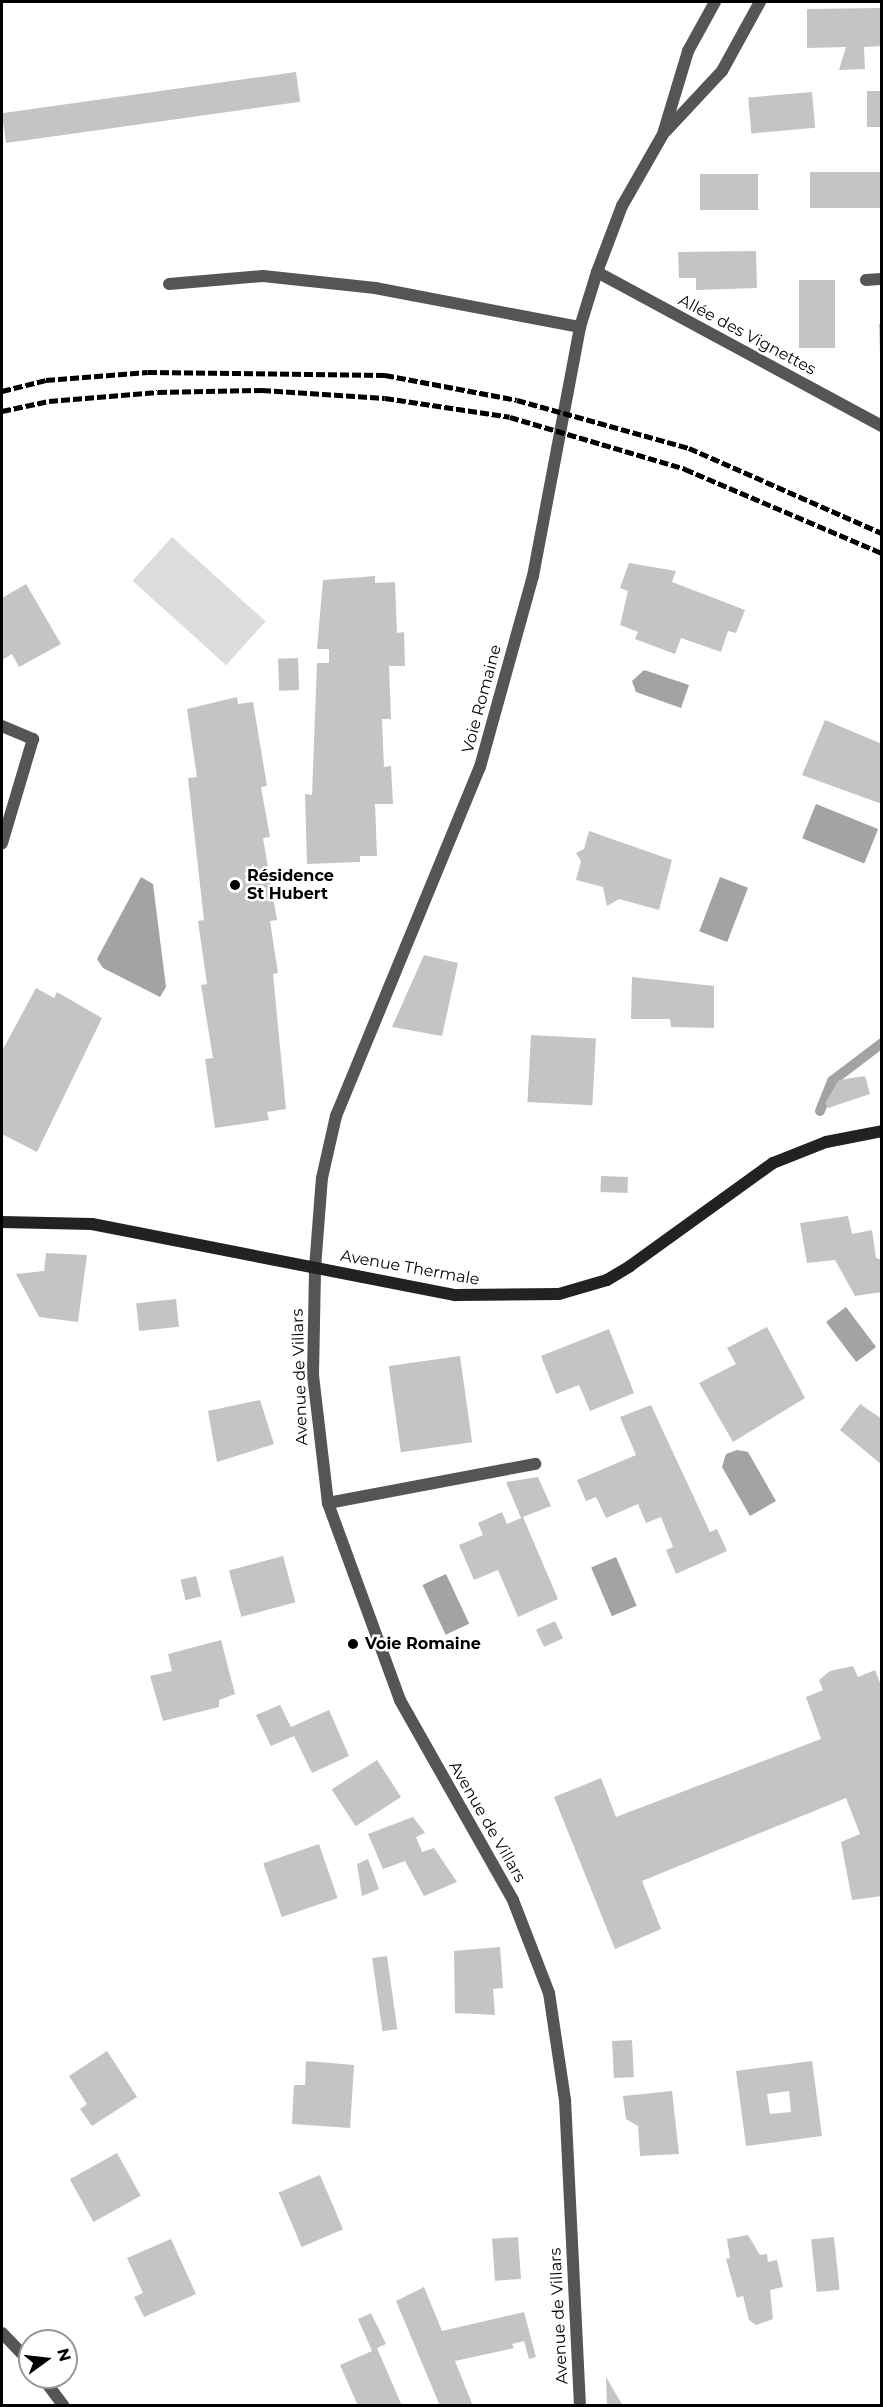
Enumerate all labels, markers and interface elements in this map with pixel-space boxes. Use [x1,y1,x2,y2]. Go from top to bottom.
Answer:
street label: Allée des Vignettes [675,291,819,379]
street label: Voie Romaine [458,643,506,755]
place label: Résidence St Hubert [247,866,334,904]
marker: Résidence St Hubert [228,878,242,892]
street label: Avenue Thermale [339,1246,481,1290]
street label: Avenue de Villars [288,1308,312,1446]
place label: Voie Romaine [365,1634,481,1654]
marker: Voie Romaine [346,1637,360,1651]
street label: Avenue de Villars [445,1758,529,1886]
street label: Avenue de Villars [546,2247,572,2385]
north arrow [18,2329,78,2389]
text: N [53,2346,75,2363]

